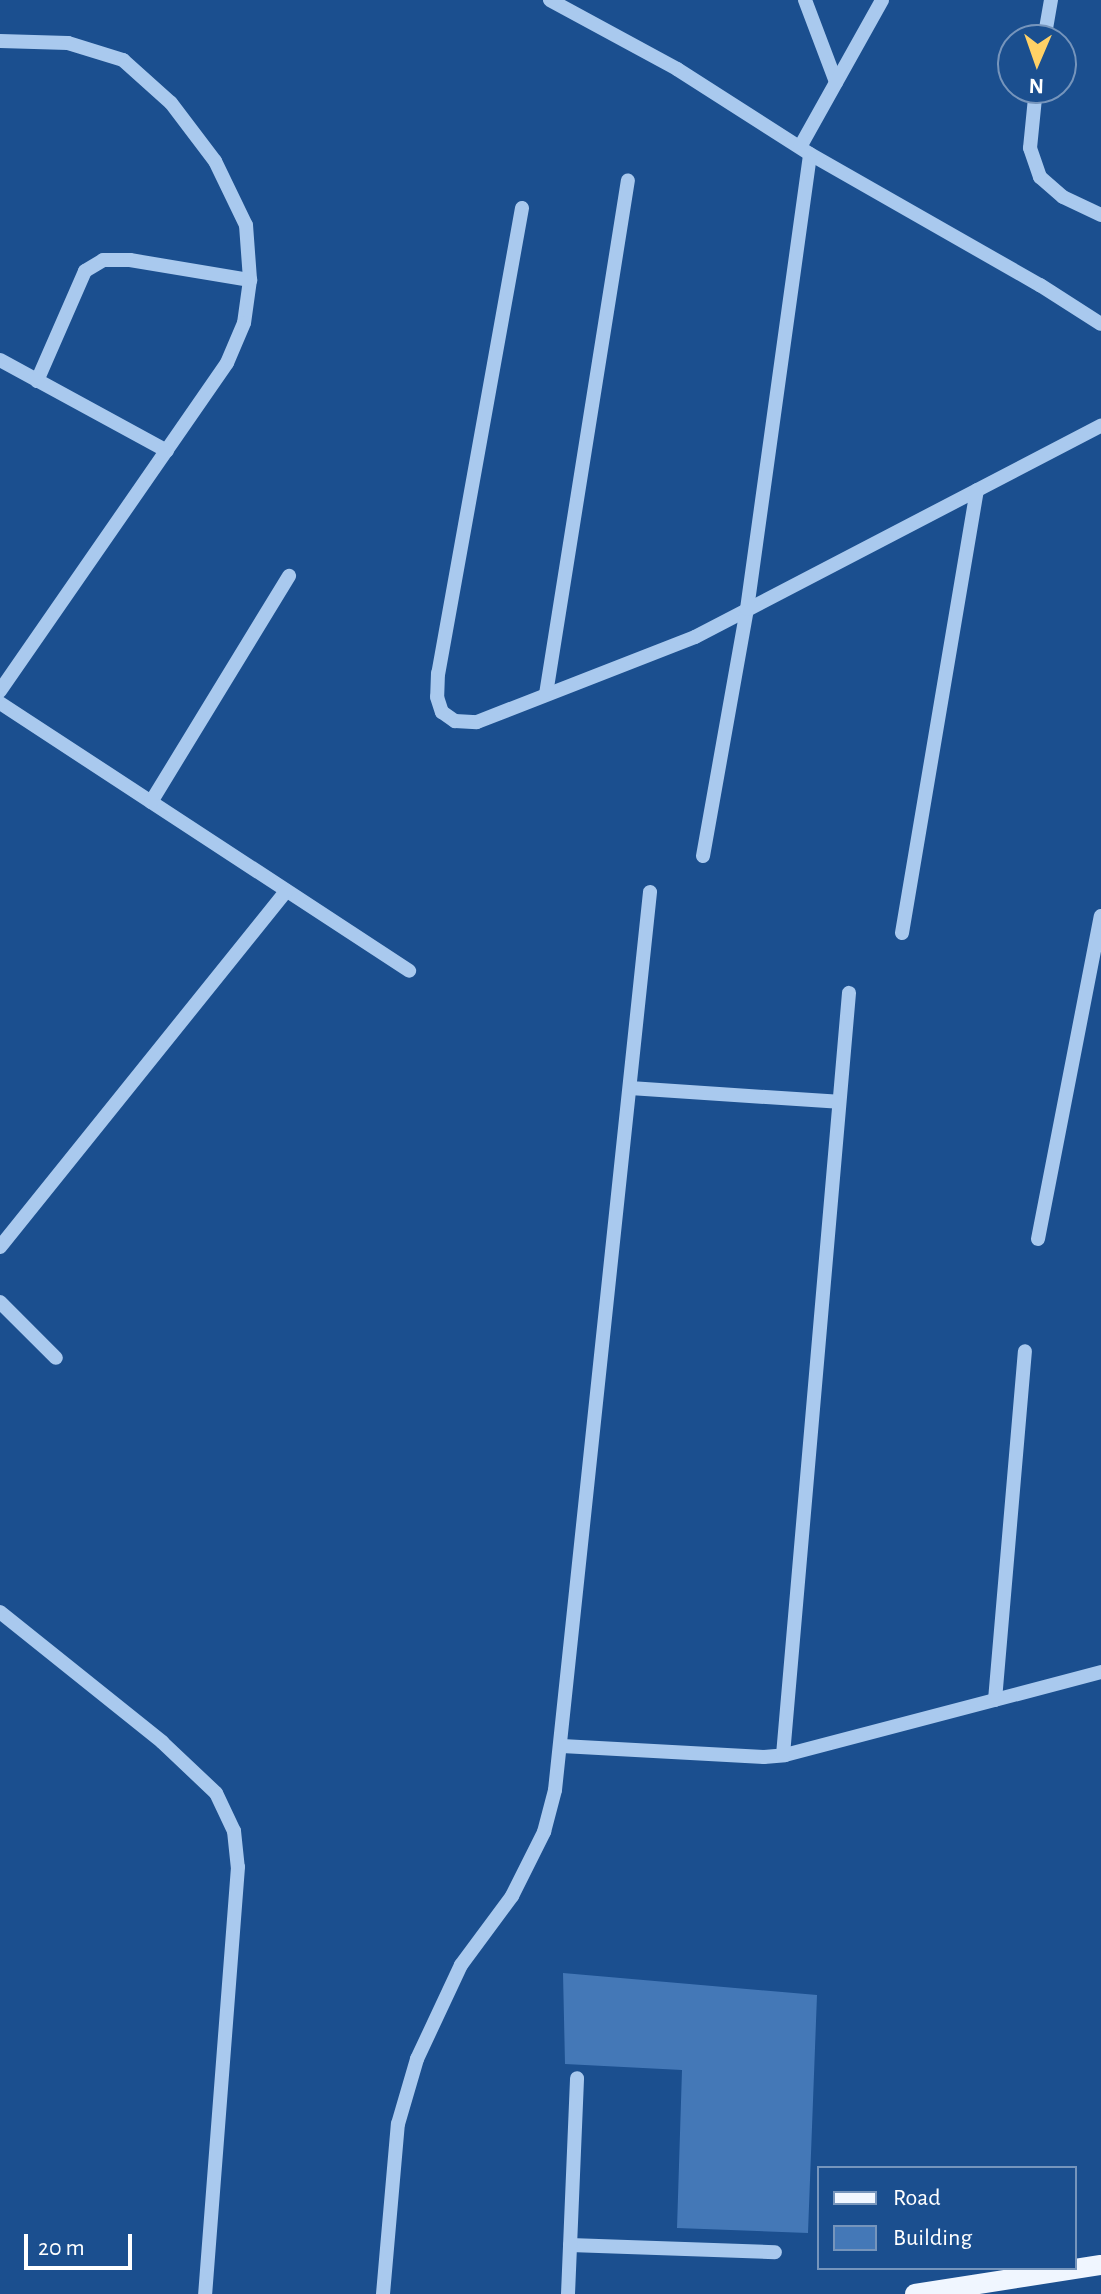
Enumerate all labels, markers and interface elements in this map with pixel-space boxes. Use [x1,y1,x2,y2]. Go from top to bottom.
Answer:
north arrow [997,24,1077,104]
text: N [1028,75,1044,97]
legend [817,2166,1077,2270]
text: Road [893,2186,941,2210]
scale bar [28,2218,136,2268]
text: Building [893,2226,972,2250]
text: 20 m [38,2236,85,2260]

